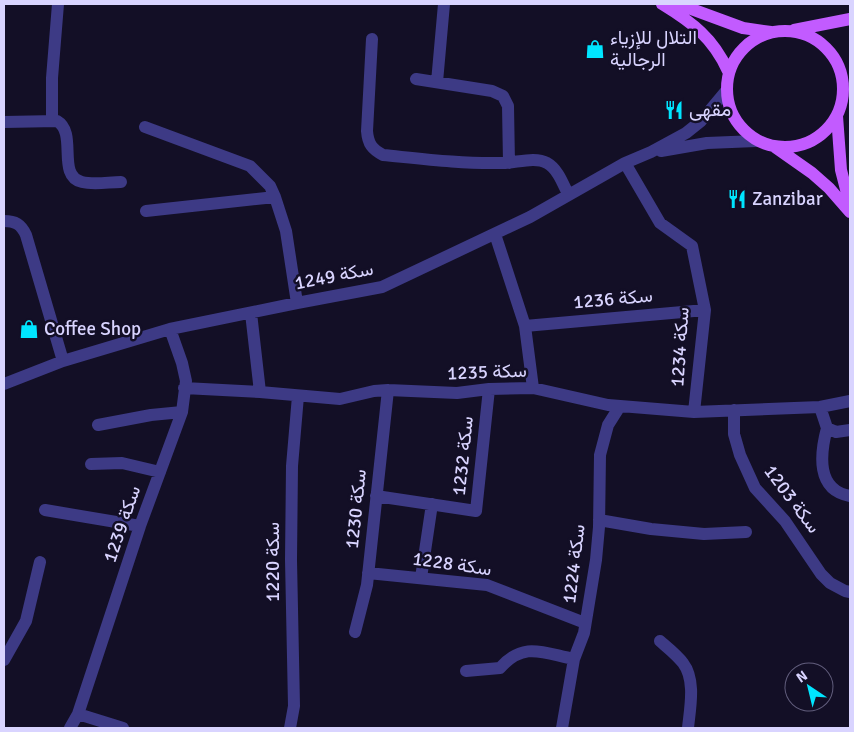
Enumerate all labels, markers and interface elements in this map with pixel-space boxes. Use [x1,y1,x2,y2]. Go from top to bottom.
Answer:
place label: التلال للإزياء الرجالية [610,26,697,72]
shop icon: التلال للإزياء الرجالية [584,38,606,60]
place label: مقهى [689,98,731,122]
restaurant icon: مقهى [663,99,685,121]
place label: Zanzibar [752,187,823,211]
restaurant icon: Zanzibar [726,188,748,210]
street label: سكة 1249 [293,257,375,295]
street label: سكة 1236 [572,284,654,314]
street label: سكة 1234 [665,306,695,388]
place label: Coffee Shop [44,317,141,341]
shop icon: Coffee Shop [18,318,40,340]
street label: سكة 1235 [447,359,527,385]
street label: سكة 1232 [447,415,479,497]
street label: سكة 1203 [758,460,826,538]
street label: سكة 1230 [340,468,372,550]
street label: سكة 1239 [98,482,146,566]
street label: سكة 1220 [261,522,285,602]
street label: سكة 1224 [557,523,591,605]
street label: سكة 1228 [411,547,493,581]
north arrow [784,662,834,712]
text: N [793,667,811,687]

